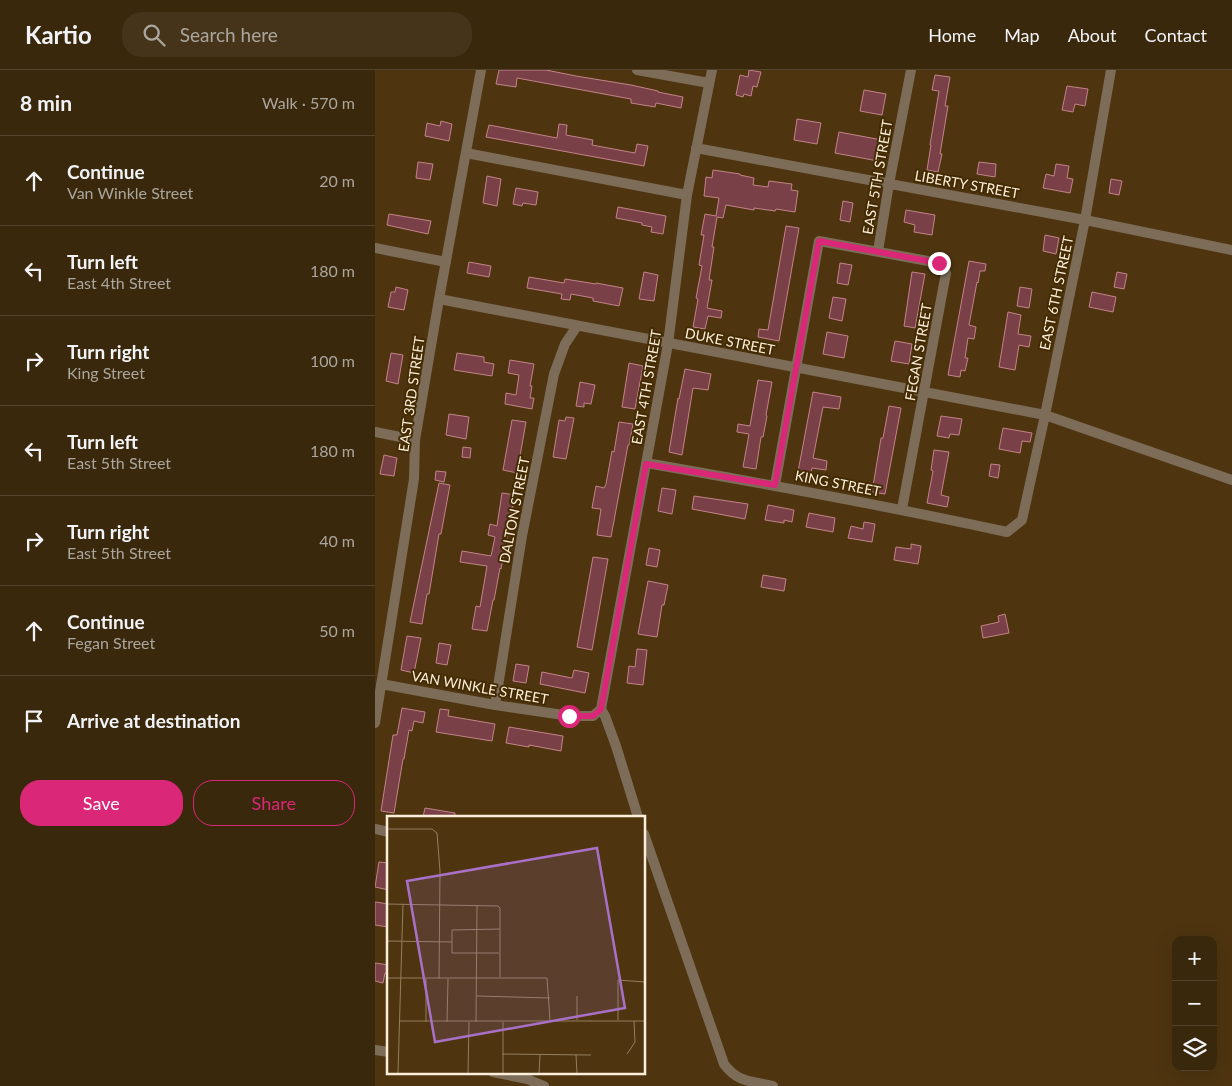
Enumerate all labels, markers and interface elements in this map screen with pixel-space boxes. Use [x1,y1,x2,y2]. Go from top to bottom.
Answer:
search box [122,12,472,57]
text: Kartio [25,20,92,49]
icon: search [140,21,168,49]
text: Search here [180,23,278,46]
text: Home [928,24,976,46]
text: Map [1004,24,1040,46]
text: About [1068,24,1117,46]
text: Contact [1145,24,1207,46]
text: 8 min [20,90,72,115]
text: Walk · 570 m [262,93,355,112]
street label: EAST 5TH STREET [859,118,896,236]
text: Continue [67,160,145,183]
street label: LIBERTY STREET [913,166,1021,202]
icon: ahead [20,167,48,195]
text: 20 m [319,171,355,190]
text: Van Winkle Street [67,183,193,202]
street label: EAST 6TH STREET [1036,234,1077,352]
text: Turn left [67,250,138,273]
route end [928,252,951,275]
icon: left [20,257,48,285]
text: 180 m [310,261,355,280]
text: East 4th Street [67,273,171,292]
street label: FEGAN STREET [901,301,935,402]
street label: DUKE STREET [684,324,777,358]
street label: EAST 4TH STREET [628,328,665,446]
street label: EAST 3RD STREET [394,334,428,453]
text: Turn right [67,340,149,363]
icon: right [20,347,48,375]
text: 100 m [310,351,355,370]
text: King Street [67,363,145,382]
text: Turn left [67,430,138,453]
icon: left [20,437,48,465]
text: 180 m [310,441,355,460]
text: East 5th Street [67,453,171,472]
street label: DALTON STREET [495,455,533,565]
street label: KING STREET [794,466,883,500]
text: Turn right [67,520,149,543]
icon: right [20,527,48,555]
text: 40 m [319,531,355,550]
text: East 5th Street [67,543,171,562]
text: Continue [67,610,145,633]
icon: ahead [20,617,48,645]
text: 50 m [319,621,355,640]
text: Fegan Street [67,633,155,652]
street label: VAN WINKLE STREET [410,667,550,708]
route start [558,705,581,728]
icon: arrive [20,707,48,735]
text: Arrive at destination [67,709,240,732]
button: Save [20,780,183,826]
button: Share [193,780,355,826]
inset map [387,816,645,1074]
map controls [1172,936,1217,1071]
button: + [1172,936,1217,981]
button: − [1172,981,1217,1026]
button: layers [1172,1026,1217,1071]

